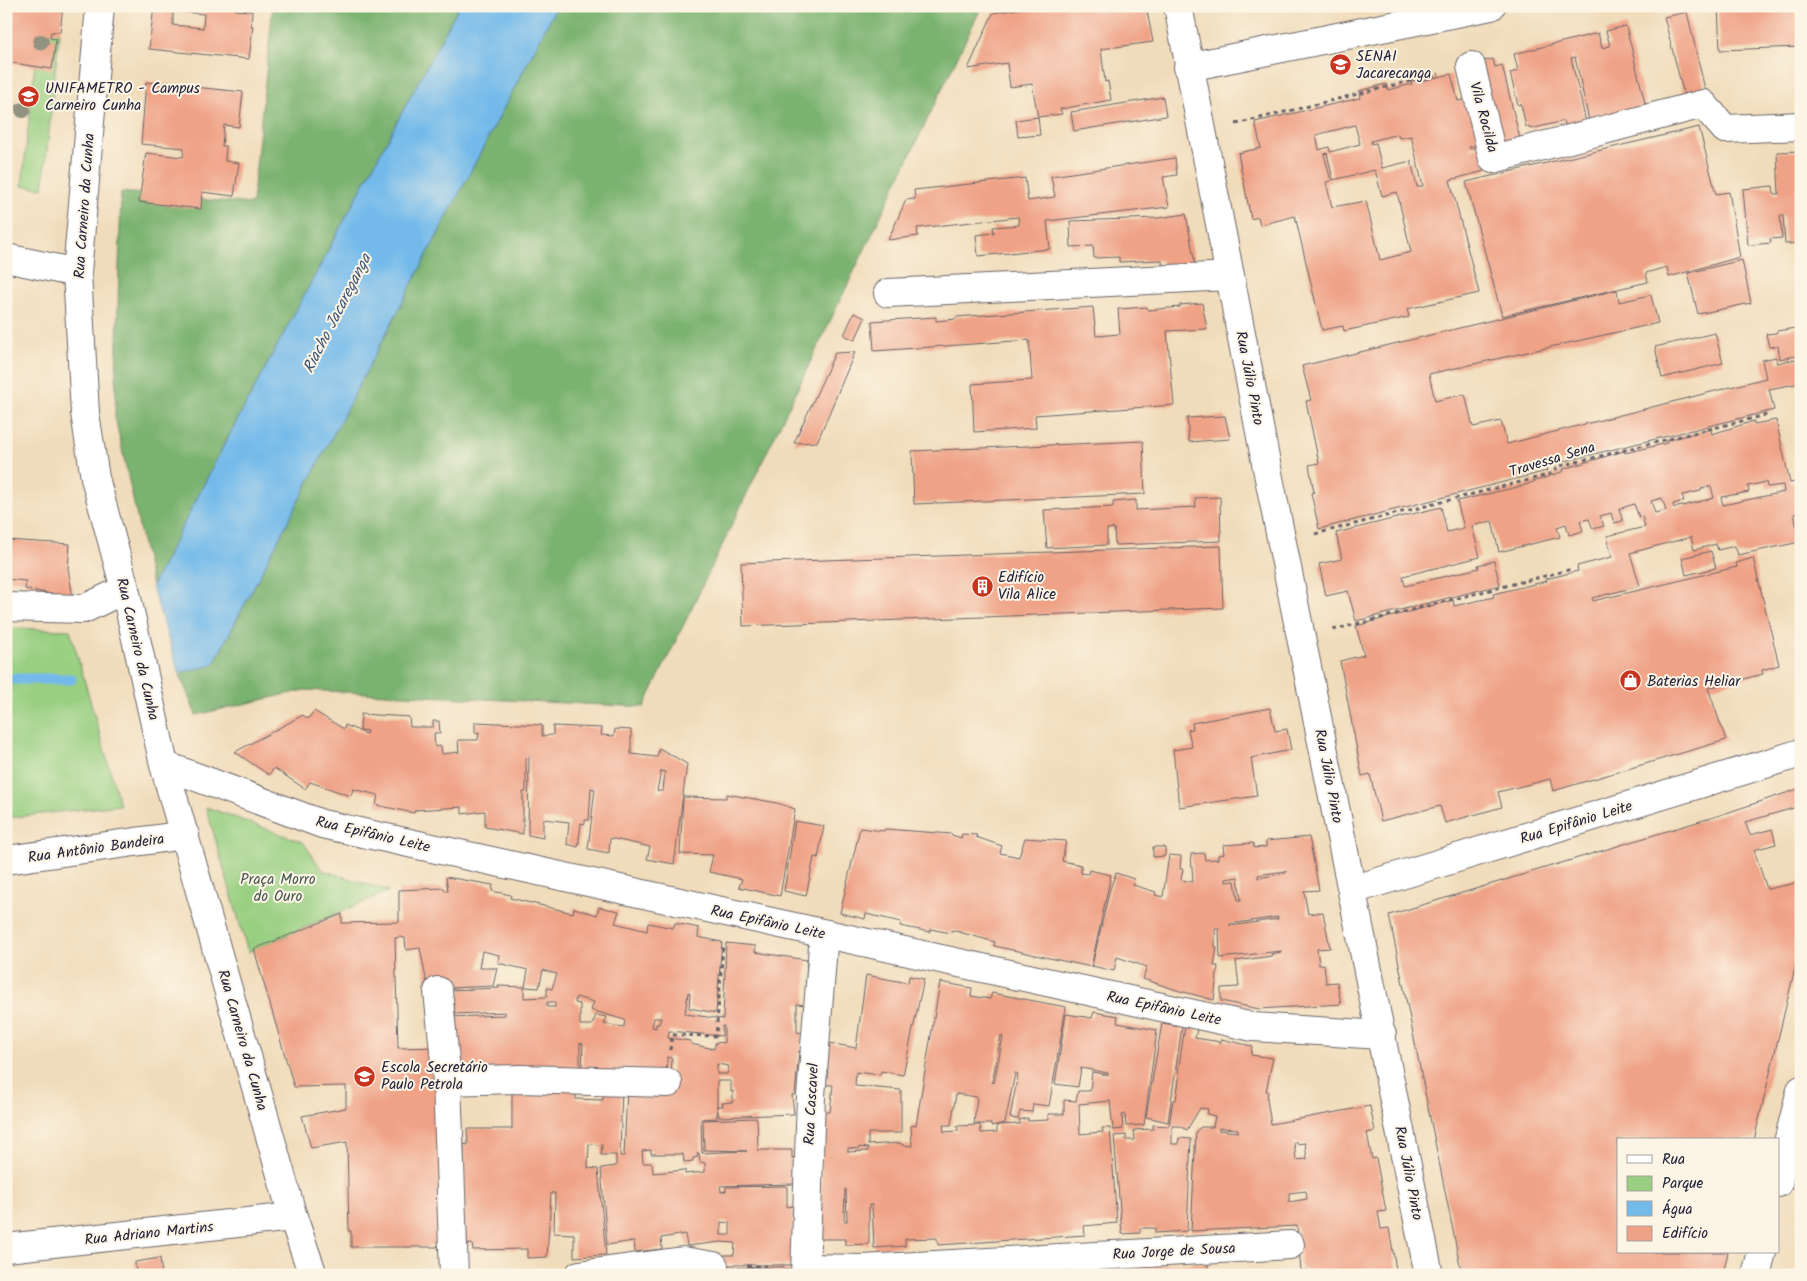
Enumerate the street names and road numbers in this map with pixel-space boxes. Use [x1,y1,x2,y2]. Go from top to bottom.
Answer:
street label: Vila Rocilda [1462,79,1504,155]
street label: Rua Carneiro da Cunha [68,132,102,280]
street label: Rua Júlio Pinto [1228,329,1270,428]
street label: Travessa Sena [1506,436,1598,484]
street label: Rua Carneiro da Cunha [109,575,165,723]
street label: Rua Júlio Pinto [1307,727,1349,826]
street label: Rua Epifânio Leite [1517,794,1636,851]
street label: Rua Epifânio Leite [313,810,433,860]
street label: Rua Antônio Bandeira [26,828,166,870]
street label: Rua Epifânio Leite [708,899,828,947]
street label: Rua Carneiro da Cunha [210,967,274,1114]
street label: Rua Epifânio Leite [1104,985,1224,1033]
street label: Rua Cascavel [798,1062,826,1146]
street label: Rua Júlio Pinto [1387,1124,1429,1223]
street label: Rua Adriano Martins [83,1215,215,1253]
street label: Rua Jorge de Sousa [1112,1237,1236,1267]

